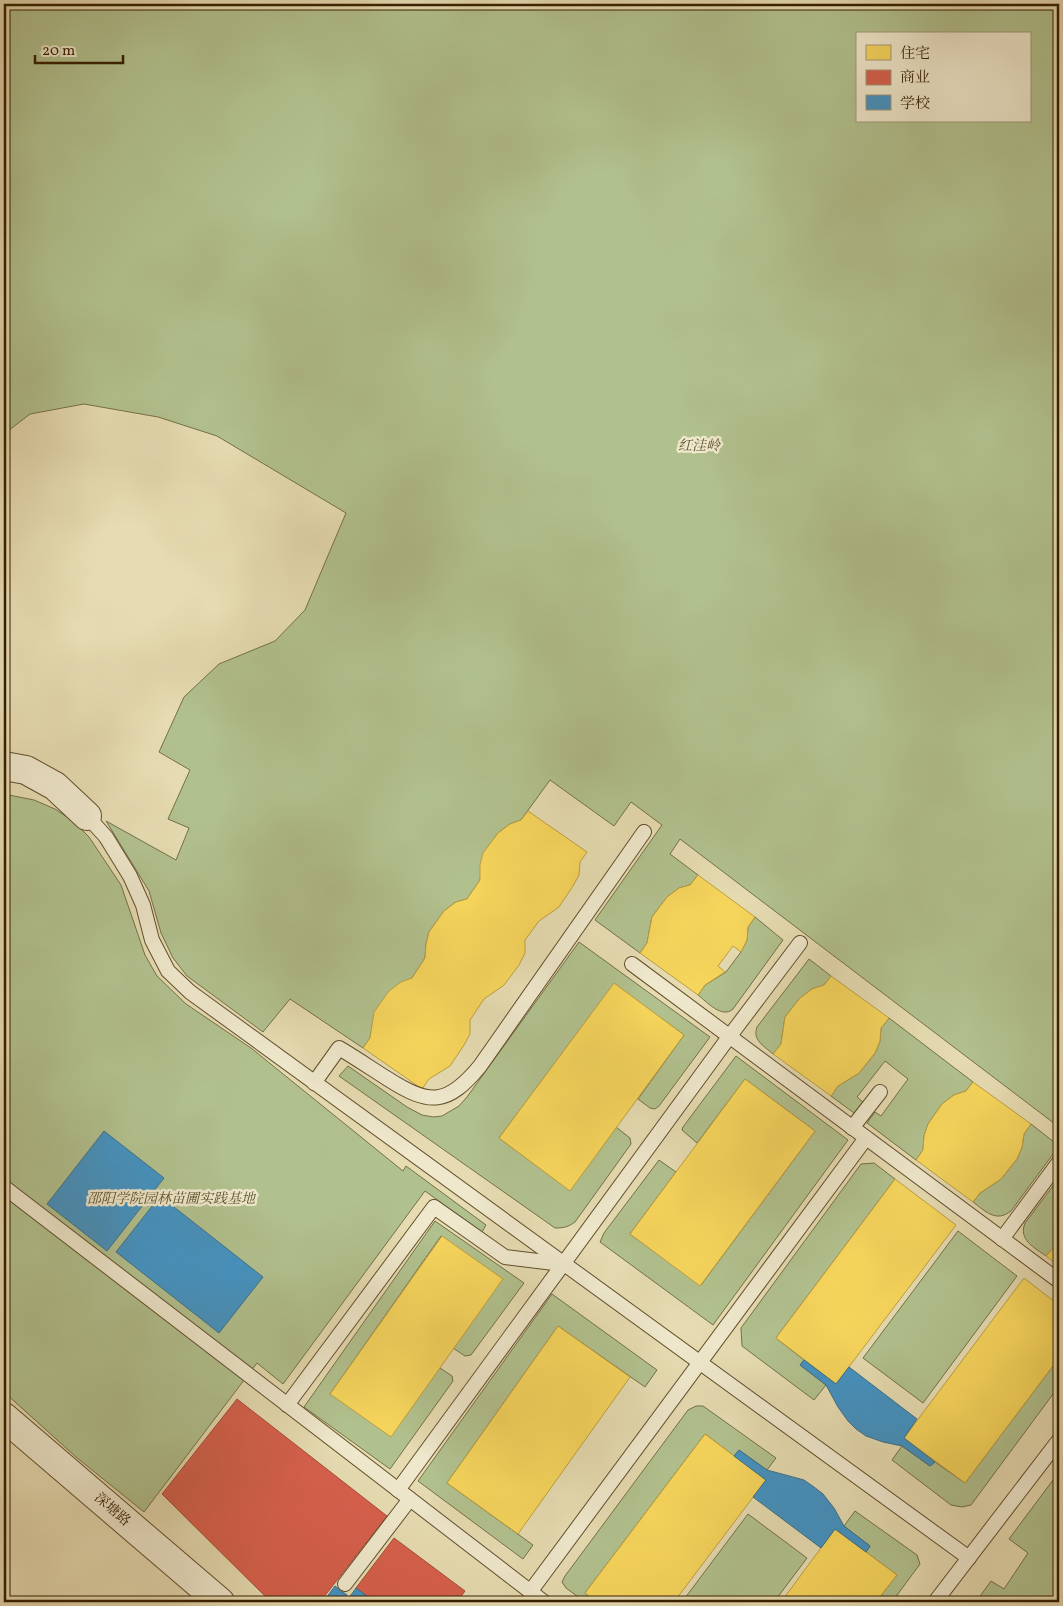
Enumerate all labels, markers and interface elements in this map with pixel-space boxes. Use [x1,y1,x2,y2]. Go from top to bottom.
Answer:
scale bar [35,32,122,64]
legend [856,32,1030,122]
text: 20 m [42,41,75,62]
text: 住宅 [900,44,930,65]
text: 商业 [900,68,930,89]
text: 学校 [900,94,930,115]
park label: 红洼岭 [678,437,721,456]
park label: 邵阳学院园林苗圃实践基地 [87,1190,257,1209]
street label: 深塘路 [90,1489,134,1531]

